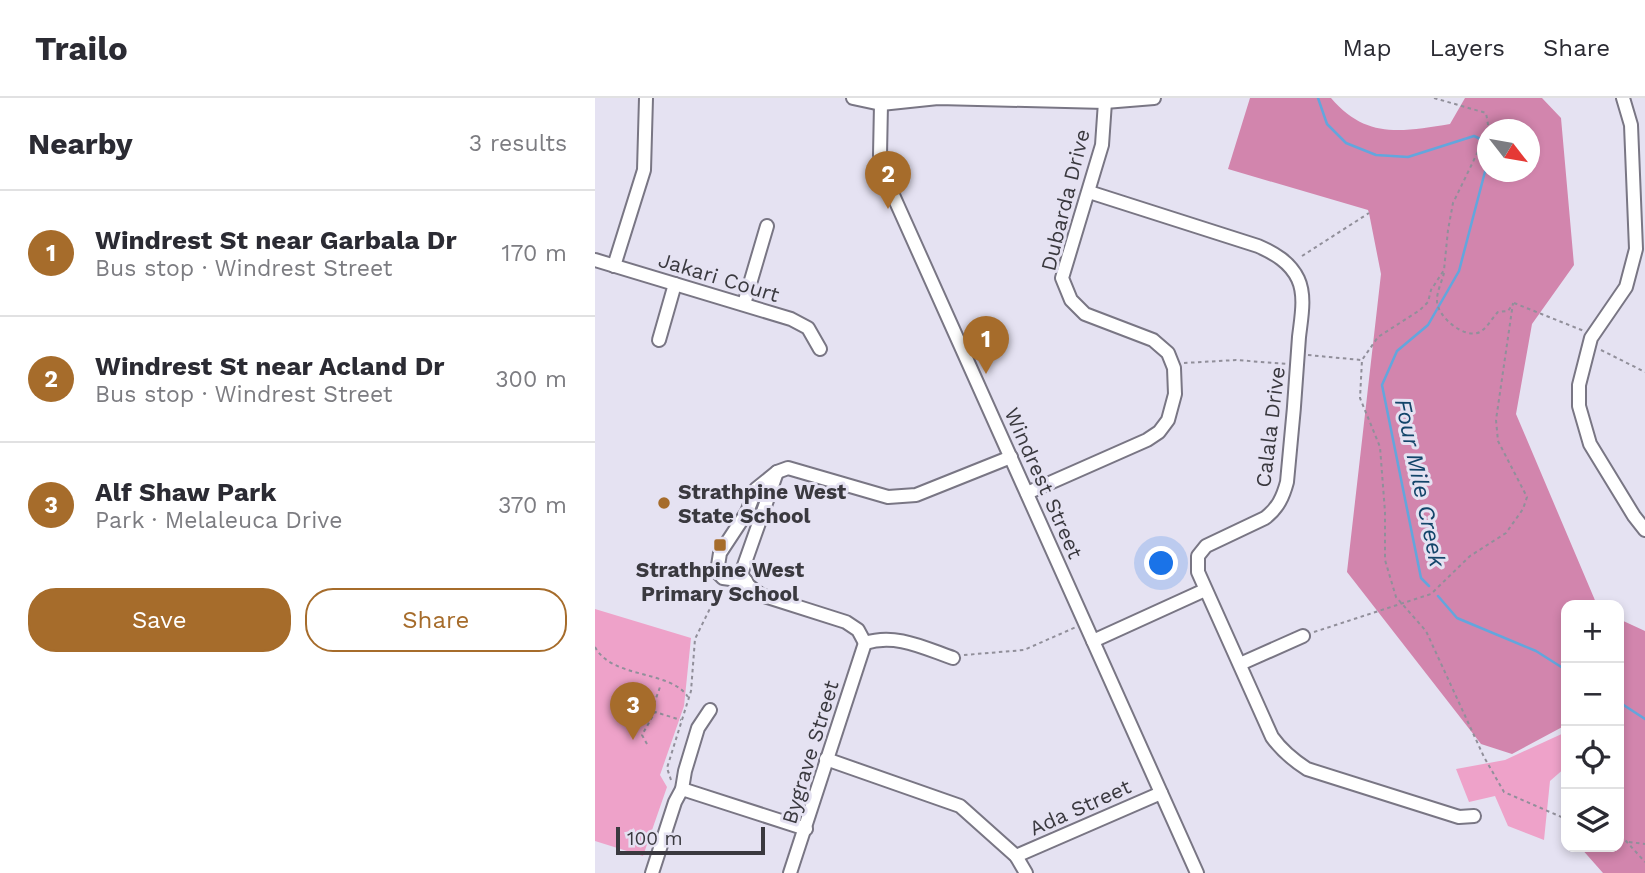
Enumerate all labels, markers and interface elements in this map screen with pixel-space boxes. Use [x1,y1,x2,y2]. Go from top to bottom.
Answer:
text: Trailo [35,29,128,68]
text: Map [1343,34,1391,62]
text: Layers [1429,34,1505,62]
text: Share [1543,34,1610,62]
north arrow [1477,119,1540,182]
text: Nearby [28,126,133,161]
street label: Dubarda Drive [1035,126,1095,274]
text: 3 results [469,130,567,157]
pin: 2 [865,151,911,209]
text: Windrest St near Garbala Dr [95,225,457,255]
text: 1 [46,240,56,267]
text: 170 m [502,240,567,267]
street label: Jakari Court [656,247,783,307]
text: Bus stop · Windrest Street [95,255,392,282]
pin: 1 [963,316,1009,374]
text: Windrest St near Acland Dr [95,351,444,381]
street label: Calala Drive [1250,365,1290,489]
text: 2 [44,366,58,393]
text: 300 m [495,366,567,393]
text: Bus stop · Windrest Street [95,381,392,408]
water label: Four Mile Creek [1389,396,1451,571]
street label: Windrest Street [1000,404,1089,562]
text: Alf Shaw Park [95,477,276,507]
place label: Strathpine West State School [678,479,846,528]
text: 3 [44,492,58,519]
text: 370 m [498,492,567,519]
marker: Strathpine West State School [656,495,672,511]
text: Park · Melaleuca Drive [95,507,343,534]
marker: Strathpine West Primary School [712,537,728,553]
your location [1144,546,1178,580]
place label: Strathpine West Primary School [636,557,804,606]
button: Save [28,588,291,652]
button: Share [305,588,567,652]
map controls [1561,600,1624,852]
button: + [1561,600,1624,663]
button: − [1561,663,1624,726]
street label: Bygrave Street [776,677,844,827]
pin: 3 [610,682,656,740]
button: locate [1561,726,1624,789]
street label: Ada Street [1025,773,1135,841]
button: layers [1561,789,1624,852]
scale bar [616,824,765,856]
text: 100 m [627,827,683,850]

